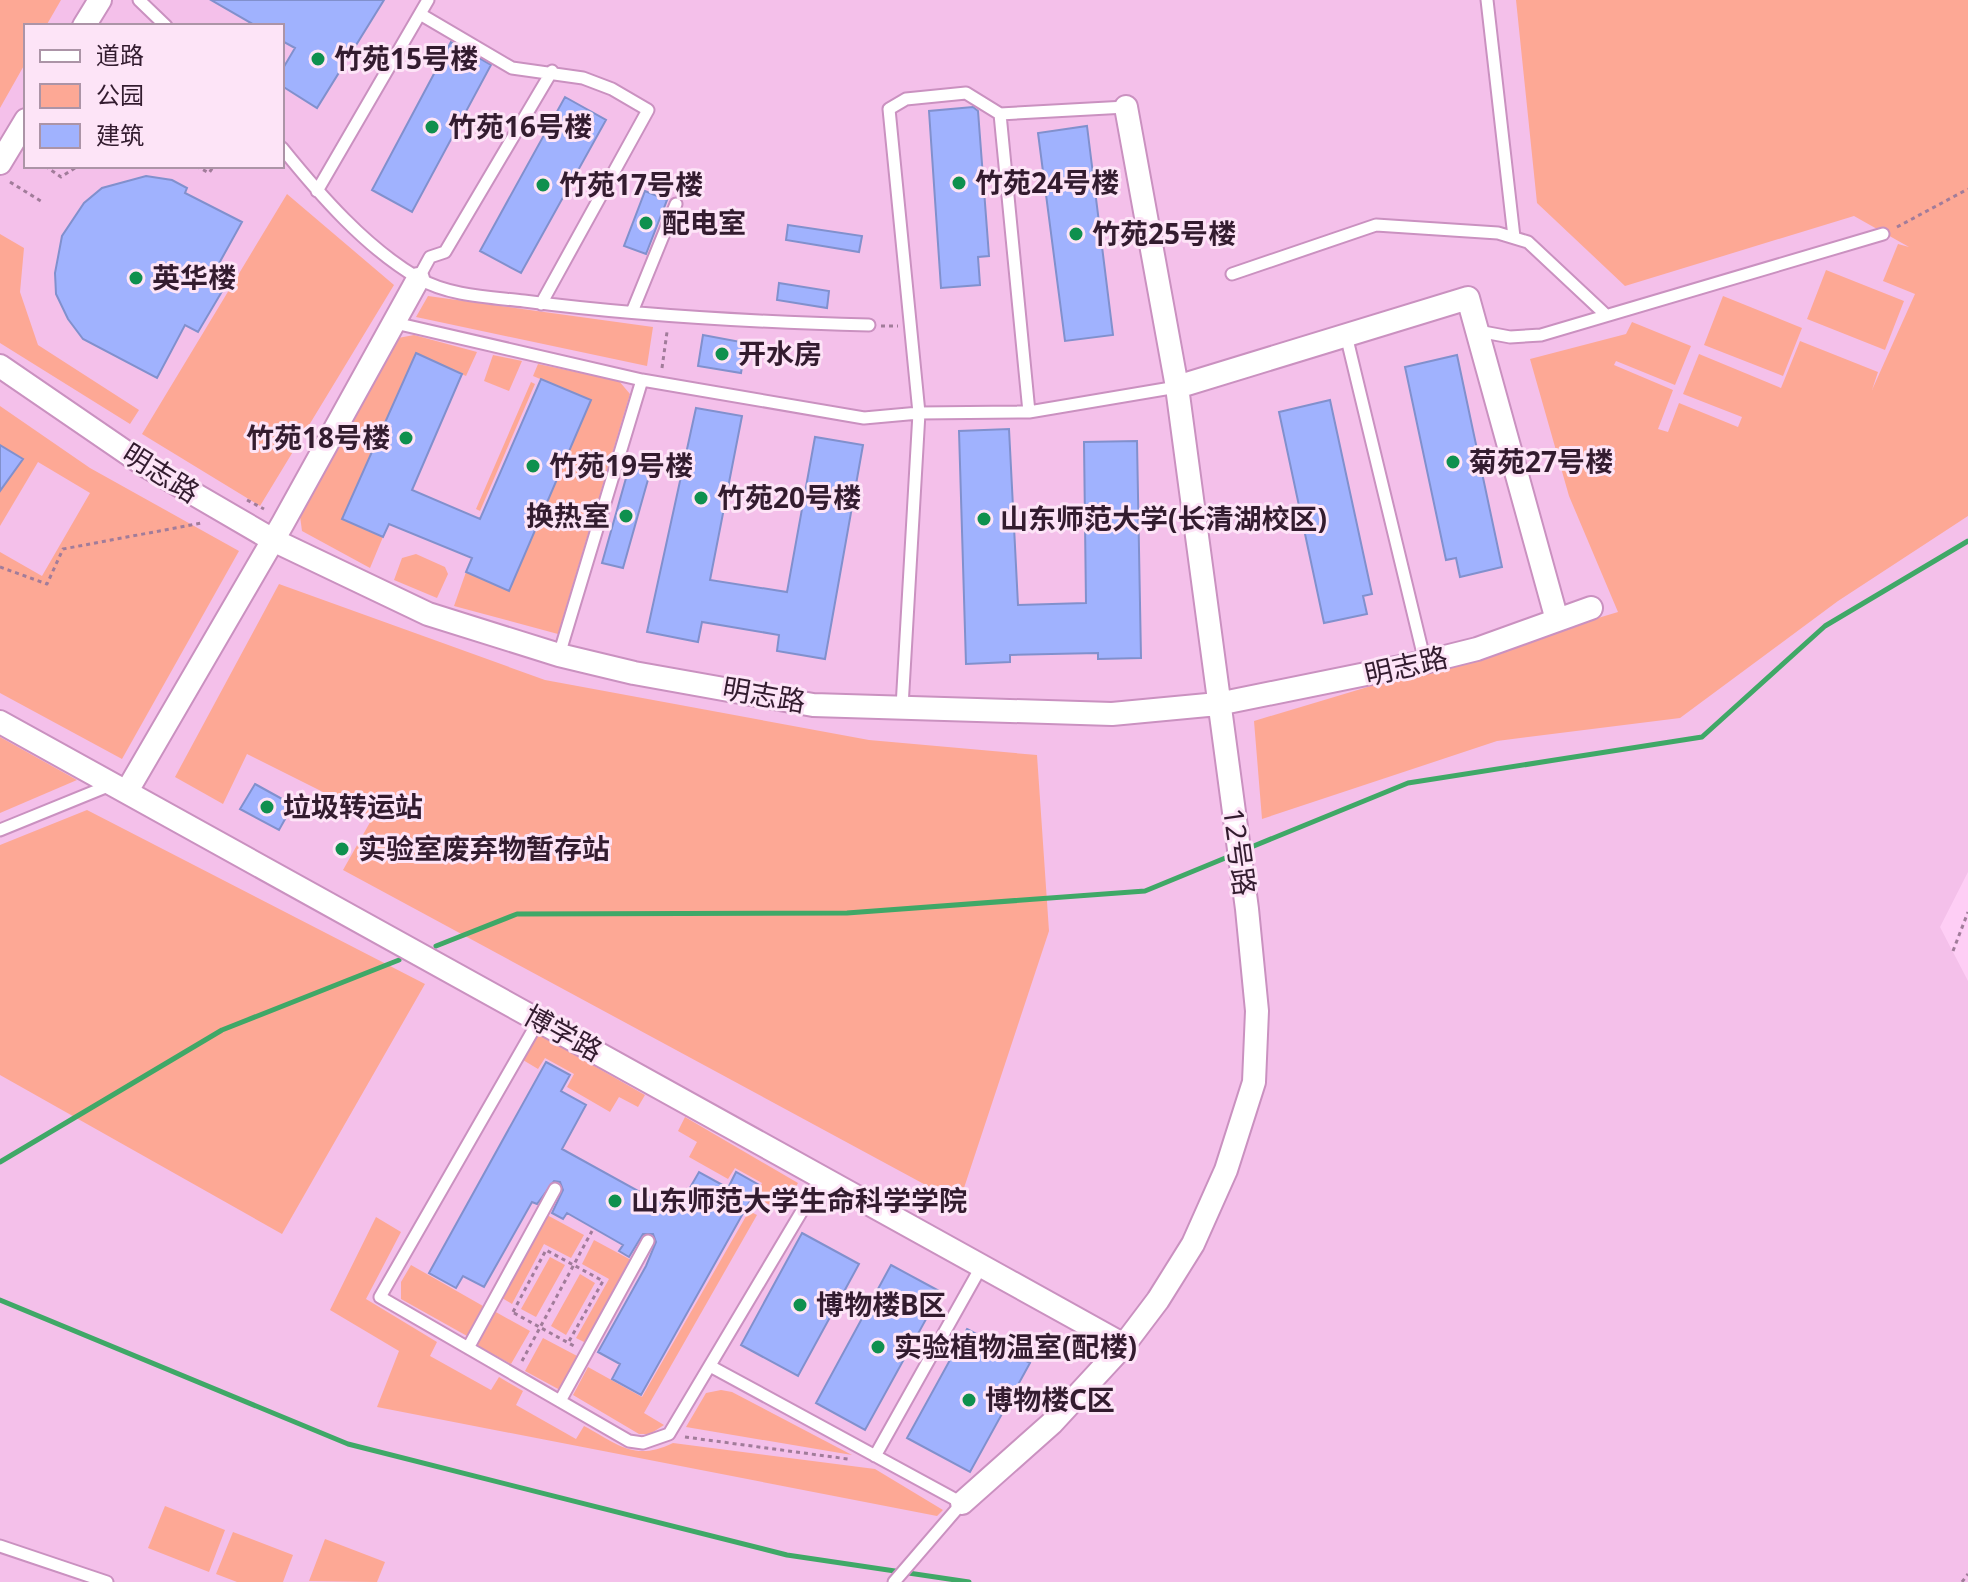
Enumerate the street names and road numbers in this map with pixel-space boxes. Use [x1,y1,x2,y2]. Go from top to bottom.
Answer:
street label: 明志路 [116,434,207,511]
street label: 明志路 [1361,637,1451,693]
street label: 明志路 [720,668,809,720]
street label: 12号路 [1215,806,1265,898]
street label: 博学路 [518,995,609,1069]

